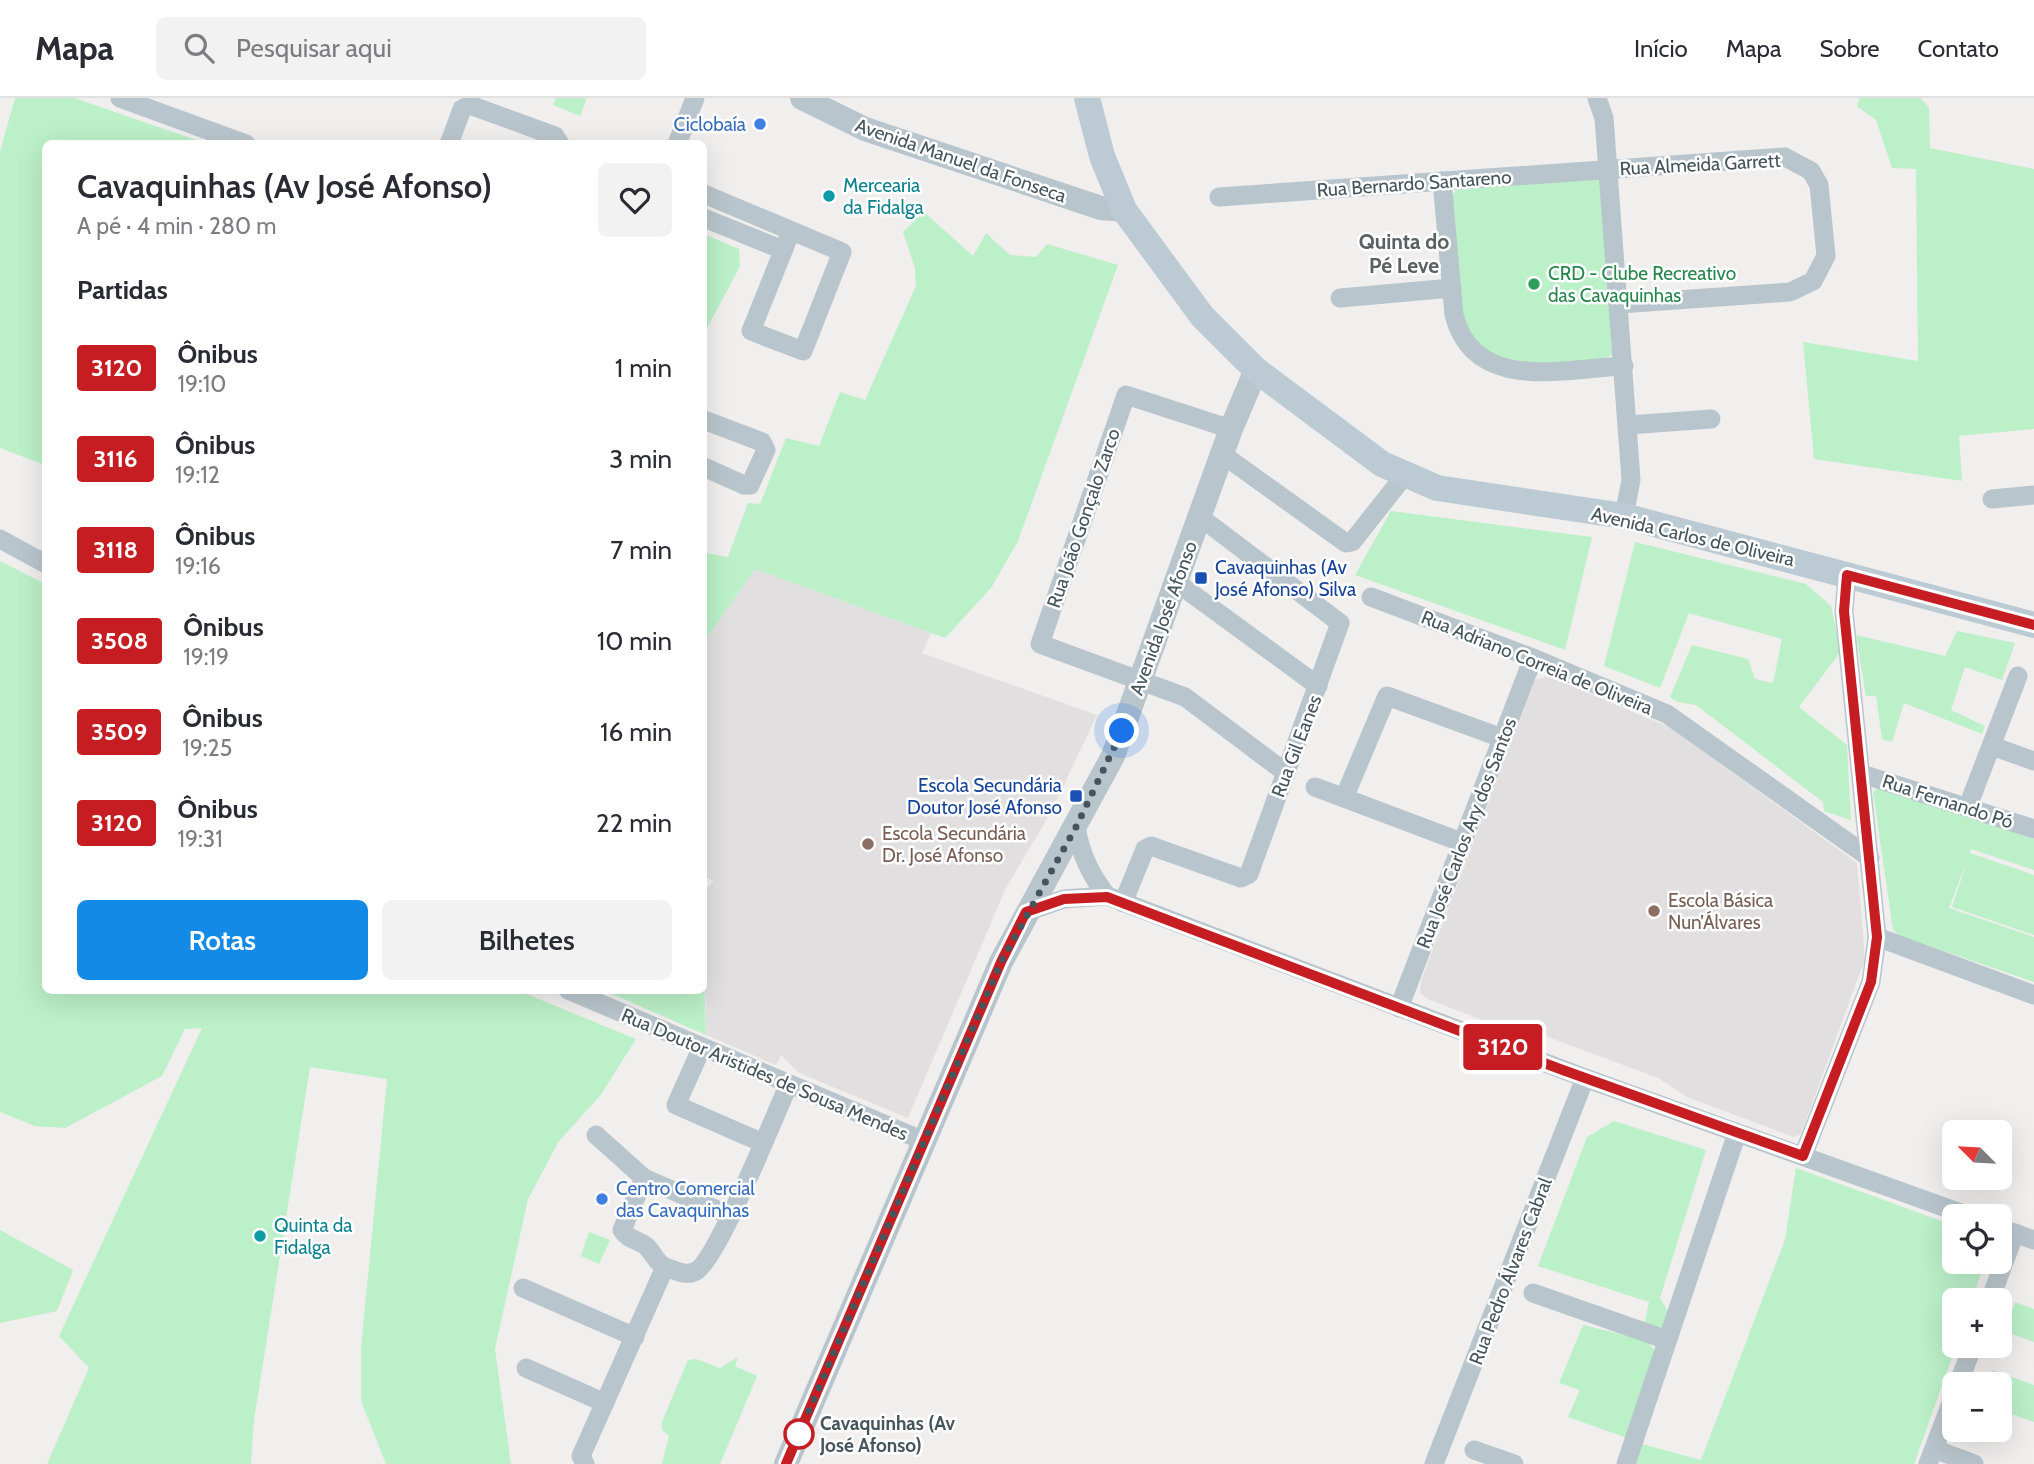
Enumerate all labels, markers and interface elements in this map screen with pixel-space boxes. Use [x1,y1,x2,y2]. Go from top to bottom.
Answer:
search box [156,17,646,80]
text: Mapa [35,28,114,68]
icon: search [180,29,218,67]
text: Pesquisar aqui [236,32,392,64]
text: Início [1634,34,1688,63]
text: Mapa [1726,34,1781,63]
text: Sobre [1819,34,1880,63]
text: Contato [1918,34,1999,63]
place label: Ciclobaía [673,113,746,136]
street label: Avenida Manuel da Fonseca [852,114,1069,207]
marker: Ciclobaía [752,116,768,132]
street label: Rua Almeida Garrett [1619,149,1782,180]
button: heart [598,163,672,237]
street label: Rua Bernardo Santareno [1316,165,1512,202]
text: Cavaquinhas (Av José Afonso) [77,166,492,206]
place label: Mercearia da Fidalga [843,174,924,219]
marker: Mercearia da Fidalga [821,188,837,204]
text: A pé · 4 min · 280 m [77,212,276,240]
district label: Quinta do Pé Leve [1359,229,1449,278]
place label: CRD - Clube Recreativo das Cavaquinhas [1548,262,1736,307]
text: Partidas [77,274,168,306]
marker: CRD - Clube Recreativo das Cavaquinhas [1526,276,1542,292]
text: Ônibus [177,338,258,370]
text: 1 min [615,352,672,384]
text: 3120 [91,353,142,382]
text: 19:10 [177,370,226,398]
street label: Rua João Gonçalo Zarco [1042,425,1125,611]
text: Ônibus [175,429,255,461]
text: 3 min [609,443,672,475]
text: 3116 [93,444,138,473]
text: 19:12 [175,461,220,489]
street label: Avenida Carlos de Oliveira [1589,502,1797,571]
text: Ônibus [175,520,255,552]
text: 7 min [610,534,672,566]
text: 3118 [93,535,138,564]
street label: Avenida José Afonso [1125,538,1202,698]
text: 19:16 [175,552,221,580]
place label: Cavaquinhas (Av José Afonso) Silva [1214,556,1356,601]
marker: Cavaquinhas (Av José Afonso) Silva [1193,570,1209,586]
street label: Rua Adriano Correia de Oliveira [1418,605,1656,719]
text: Ônibus [183,611,264,643]
text: 10 min [597,625,672,657]
text: 3508 [91,626,148,655]
text: 19:19 [183,643,229,671]
street label: Rua Gil Eanes [1266,692,1327,801]
text: Ônibus [182,702,263,734]
your location [1104,713,1139,748]
street label: Rua José Carlos Ary dos Santos [1412,714,1521,952]
text: 16 min [600,716,672,748]
text: 3509 [91,717,147,746]
text: 19:25 [182,734,232,762]
street label: Rua Fernando Pó [1880,770,2016,833]
place label: Escola Secundária Doutor José Afonso [907,774,1062,819]
marker: Escola Secundária Doutor José Afonso [1068,788,1084,804]
text: Ônibus [177,793,258,825]
text: 22 min [596,807,672,839]
text: 3120 [91,808,142,837]
place label: Escola Secundária Dr. José Afonso [882,822,1026,867]
text: 19:31 [177,825,223,853]
marker: Escola Secundária Dr. José Afonso [860,836,876,852]
place label: Escola Básica Nun’Álvares [1668,889,1773,934]
button: Rotas [77,900,368,980]
button: Bilhetes [382,900,672,980]
marker: Escola Básica Nun’Álvares [1646,903,1662,919]
street label: Rua Doutor Aristides de Sousa Mendes [618,1003,912,1146]
line badge: 3120 [1454,1024,1552,1070]
text: 3120 [1477,1032,1529,1061]
north arrow [1942,1120,2012,1190]
map controls [1942,1120,2012,1442]
street label: Rua Pedro Álvares Cabral [1463,1173,1557,1368]
place label: Centro Comercial das Cavaquinhas [616,1177,755,1222]
marker: Centro Comercial das Cavaquinhas [594,1191,610,1207]
button: locate [1942,1204,2012,1274]
place label: Quinta da Fidalga [274,1214,352,1259]
marker: Quinta da Fidalga [252,1228,268,1244]
button: + [1942,1288,2012,1358]
button: − [1942,1372,2012,1442]
place label: Cavaquinhas (Av José Afonso) [819,1412,956,1457]
marker: Cavaquinhas (Av José Afonso) [784,1419,814,1449]

